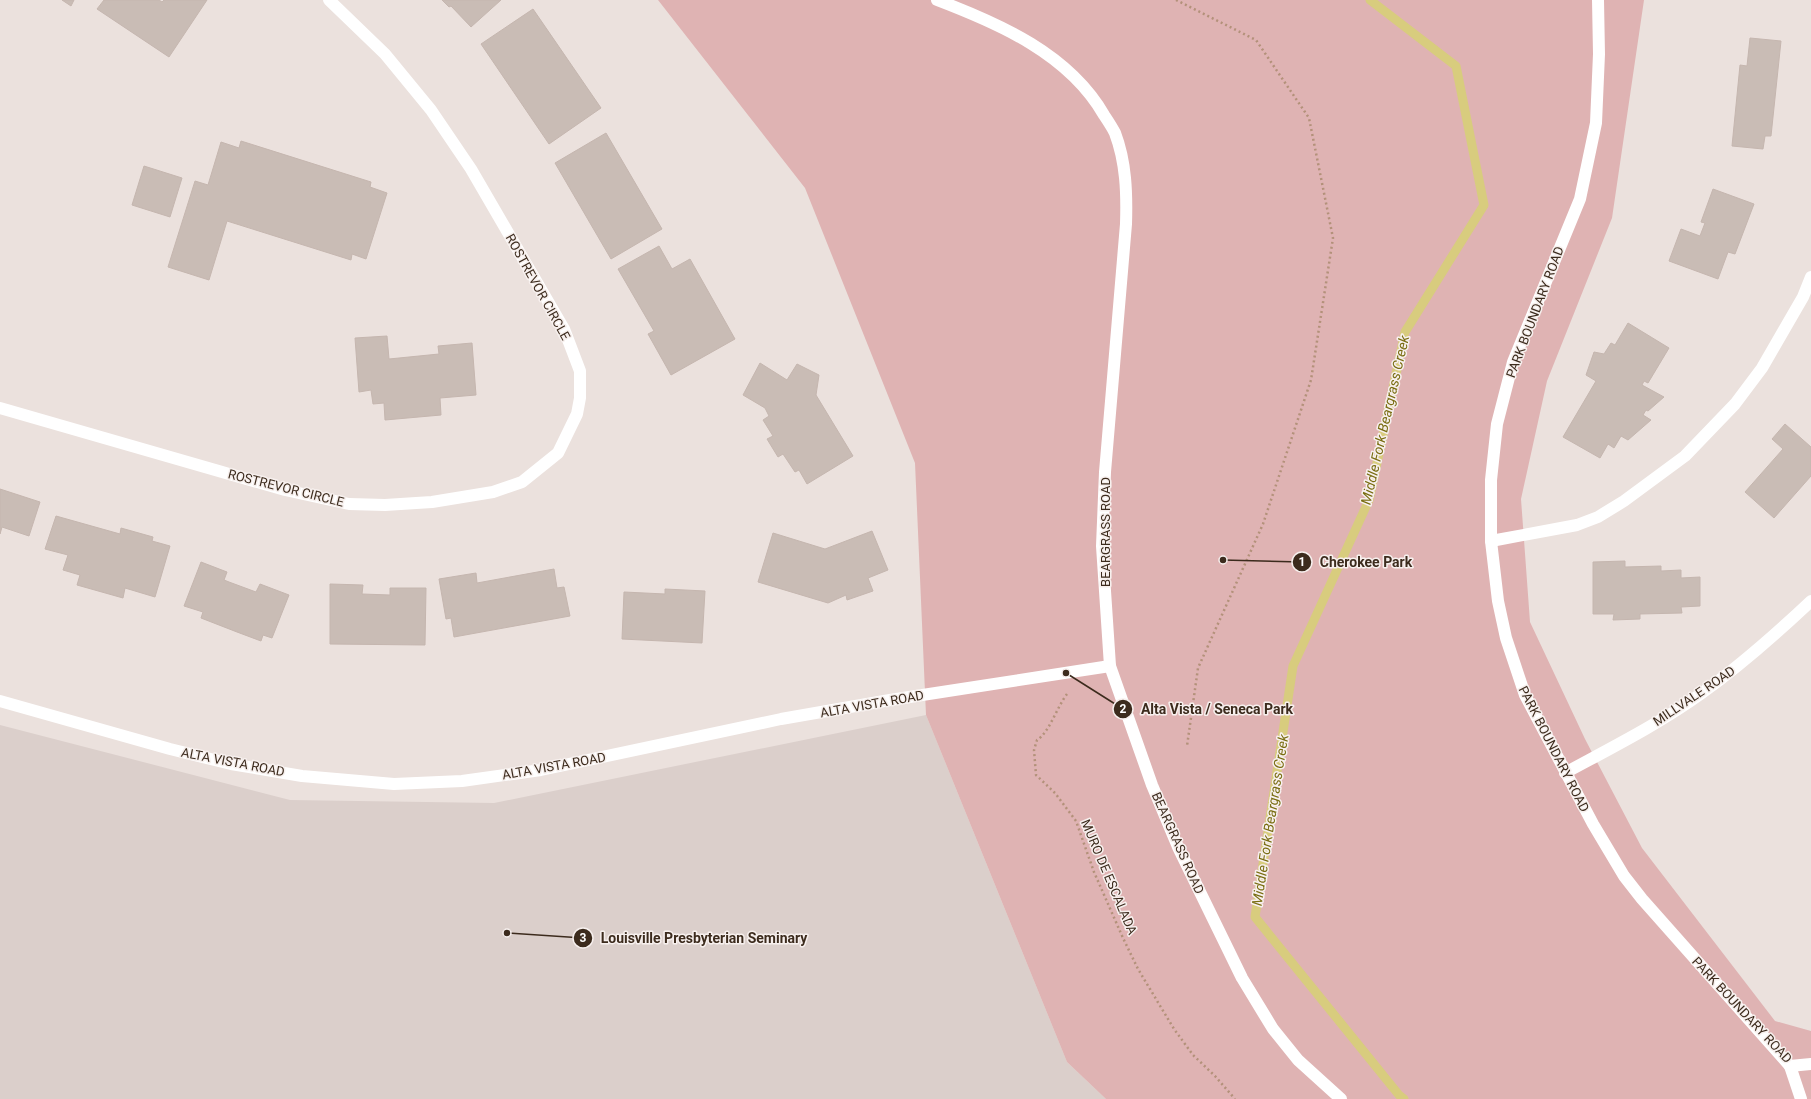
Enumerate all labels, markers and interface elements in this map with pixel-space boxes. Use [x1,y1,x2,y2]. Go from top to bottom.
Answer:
street label: ROSTREVOR CIRCLE [503,231,573,343]
street label: PARK BOUNDARY ROAD [1503,244,1567,380]
water label: Middle Fork Beargrass Creek [1358,333,1413,506]
street label: ROSTREVOR CIRCLE [226,466,346,510]
street label: BEARGRASS ROAD [1098,477,1113,587]
callout: Cherokee Park [1292,549,1421,575]
text: Cherokee Park [1320,554,1413,570]
text: 1 [1299,555,1305,569]
street label: MILLVALE ROAD [1650,663,1738,729]
street label: PARK BOUNDARY ROAD [1516,683,1592,815]
street label: ALTA VISTA ROAD [819,687,925,721]
callout: Alta Vista / Seneca Park [1113,696,1301,722]
text: Alta Vista / Seneca Park [1141,701,1294,717]
text: 2 [1120,702,1127,716]
water label: Middle Fork Beargrass Creek [1249,732,1292,907]
street label: ALTA VISTA ROAD [180,745,286,779]
street label: ALTA VISTA ROAD [501,749,607,783]
street label: BEARGRASS ROAD [1149,790,1207,896]
street label: MURO DE ESCALADA [1078,817,1140,937]
callout: Louisville Presbyterian Seminary [573,925,816,951]
text: Louisville Presbyterian Seminary [601,930,808,946]
text: 3 [580,931,587,945]
street label: PARK BOUNDARY ROAD [1689,954,1795,1066]

